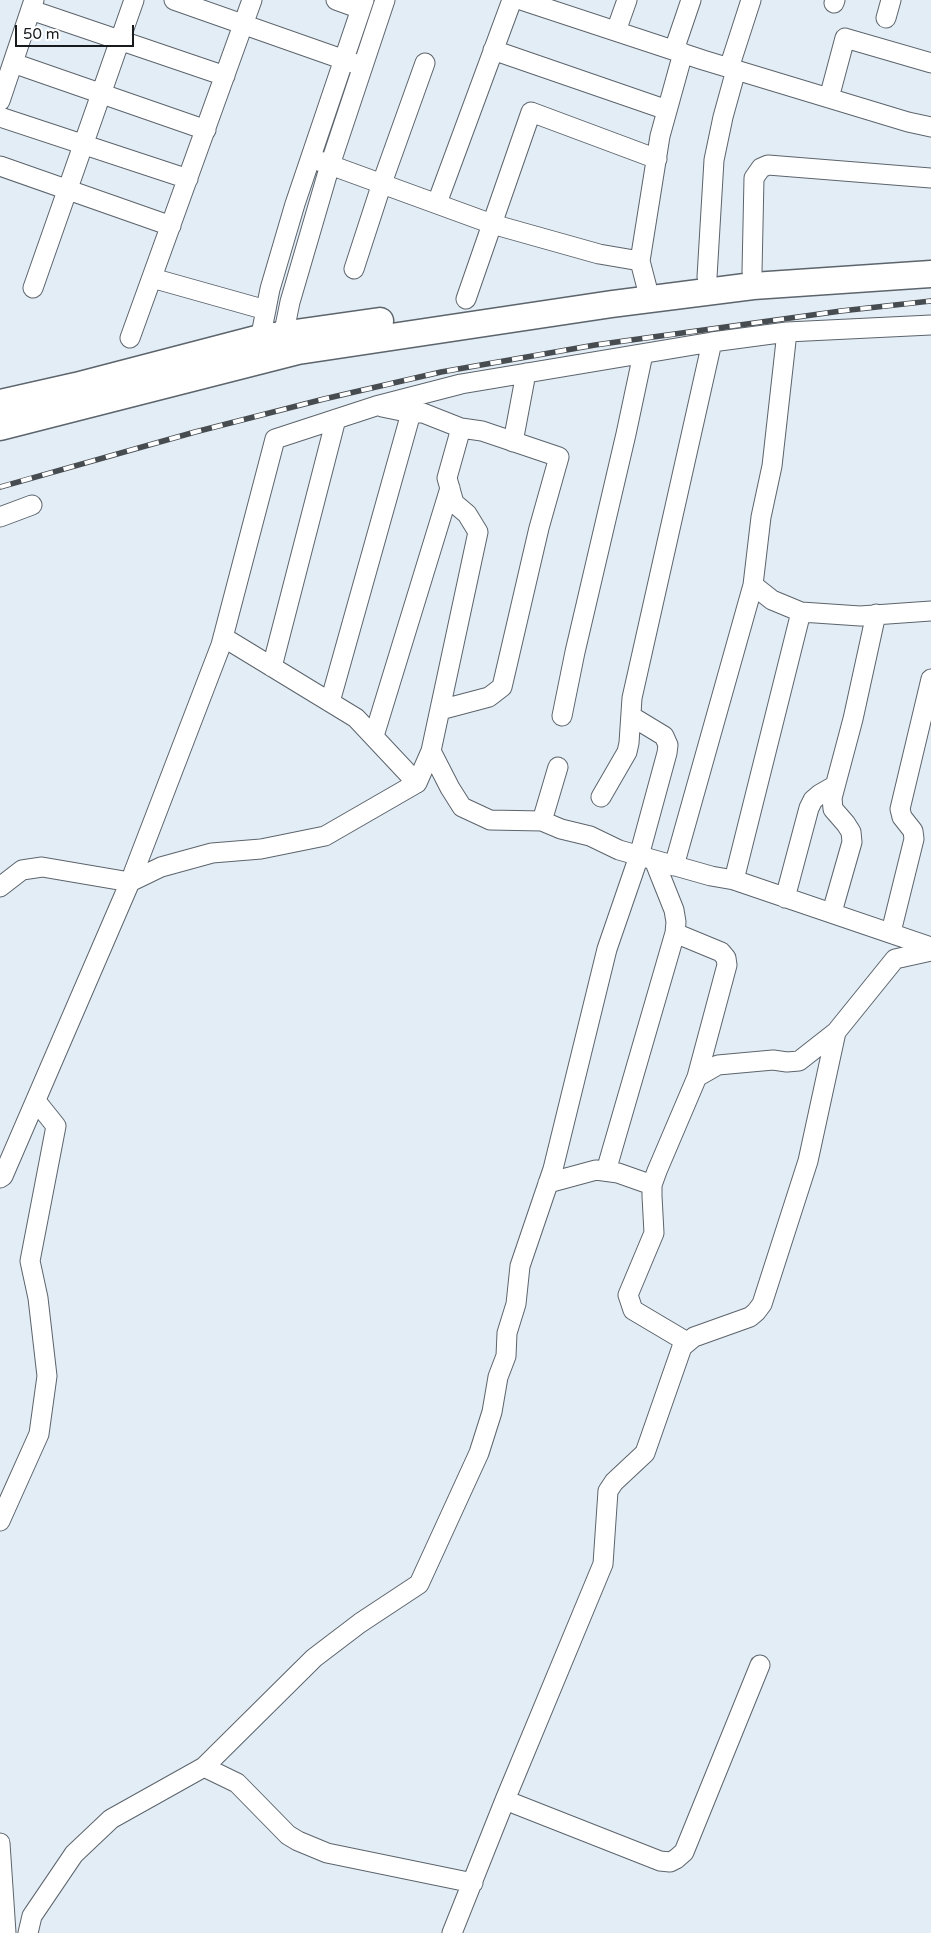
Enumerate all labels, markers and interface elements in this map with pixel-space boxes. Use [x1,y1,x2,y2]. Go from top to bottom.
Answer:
scale bar [18,15,136,47]
text: 50 m [23,25,60,43]

